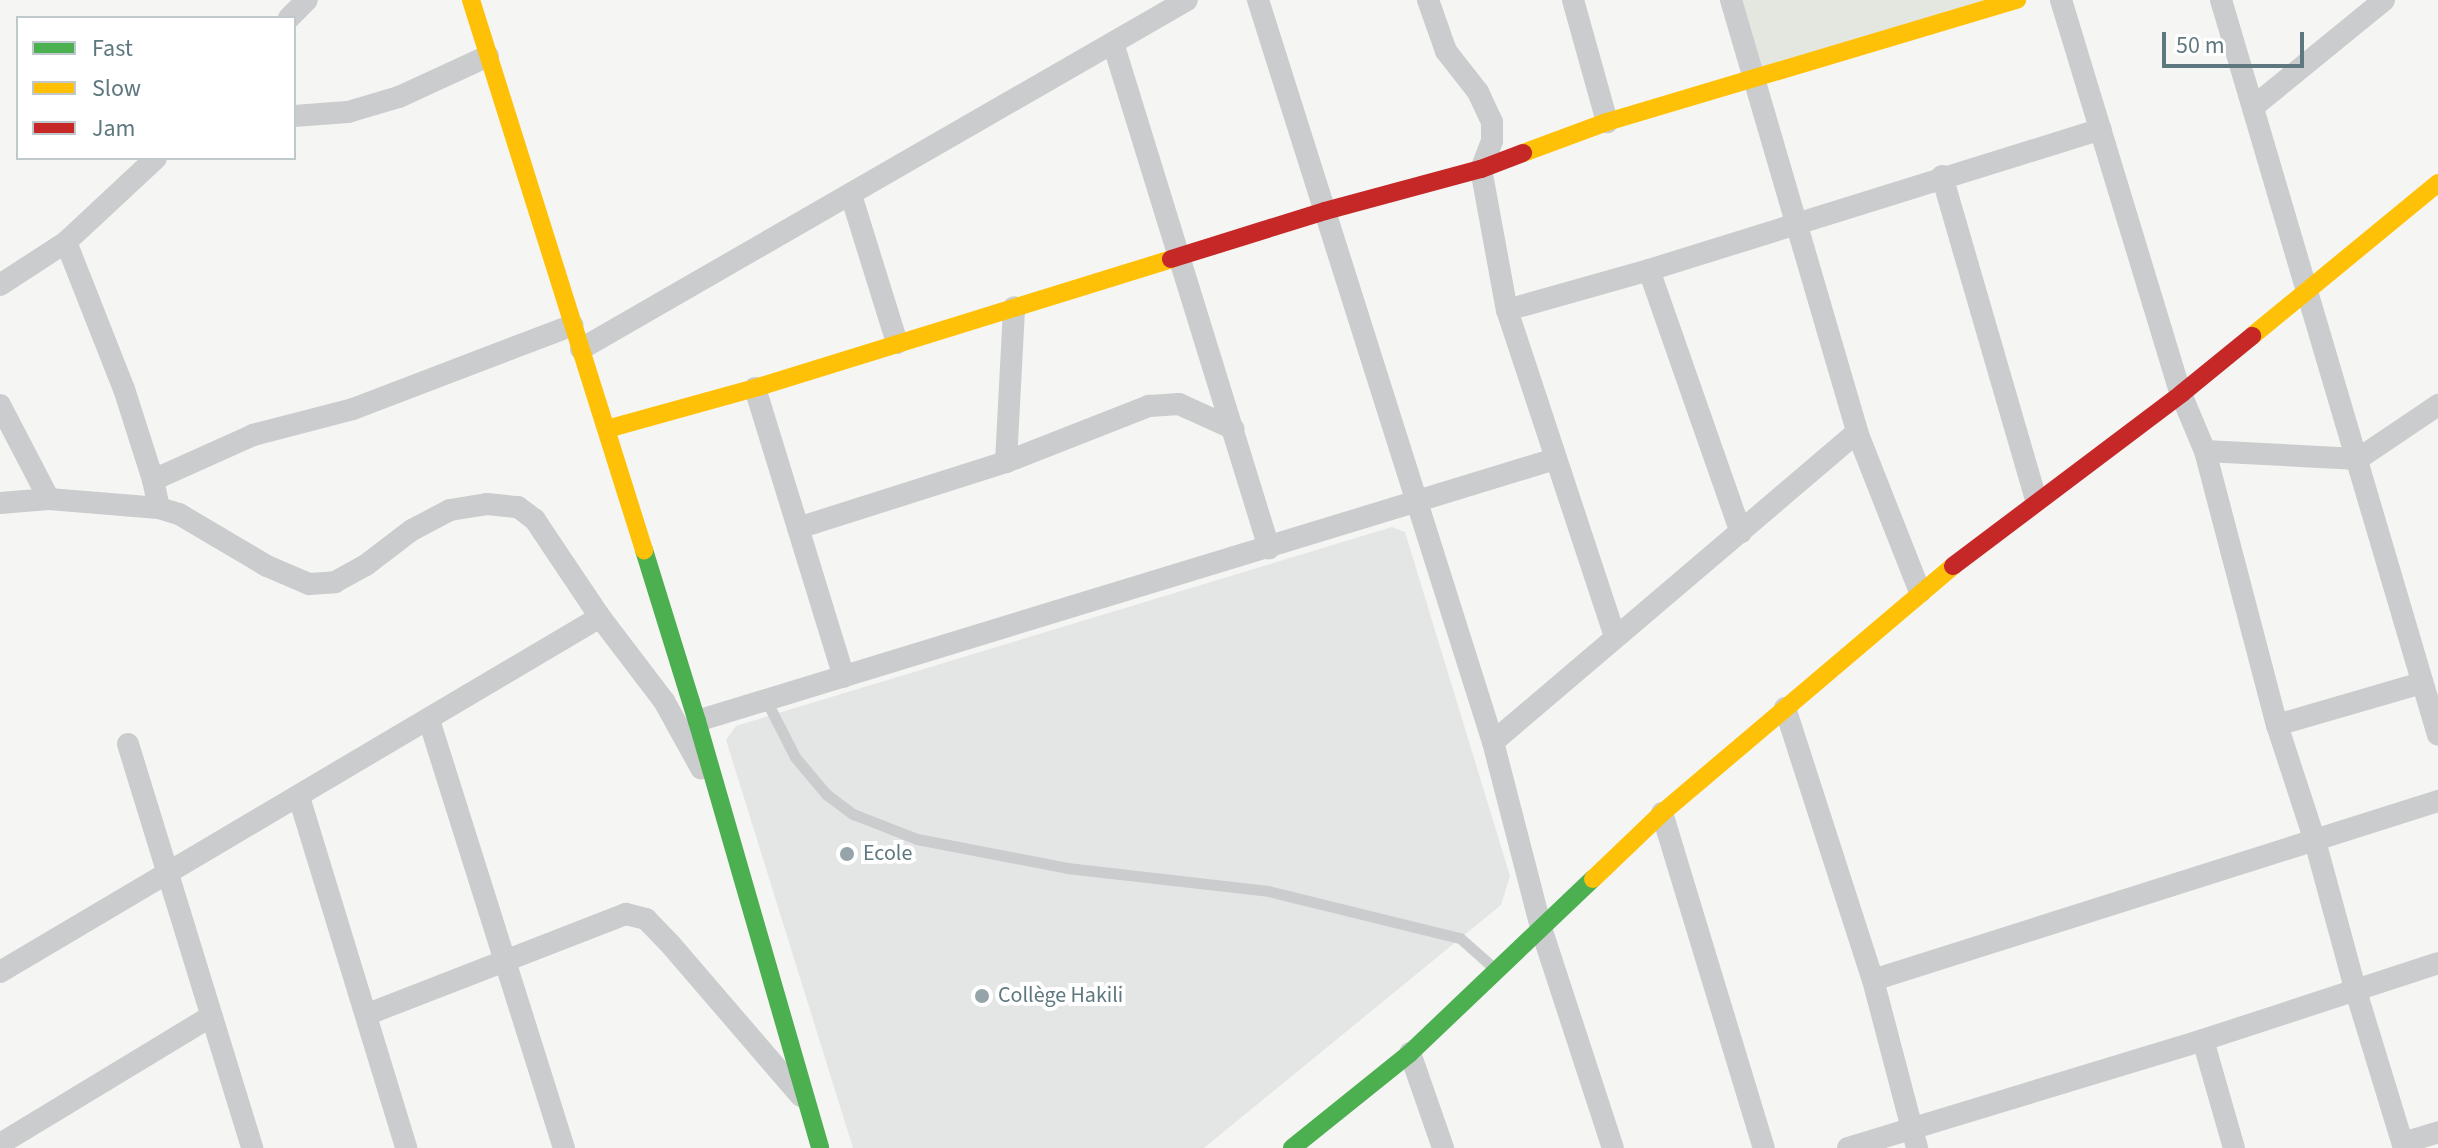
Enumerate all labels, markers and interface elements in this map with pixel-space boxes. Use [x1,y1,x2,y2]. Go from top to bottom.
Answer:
legend [16,16,296,160]
scale bar [2166,16,2308,66]
text: 50 m [2176,28,2225,63]
text: Fast [92,31,133,66]
text: Slow [92,71,141,106]
text: Jam [92,111,136,146]
place label: Ecole [863,841,912,867]
marker: Ecole [838,845,856,863]
place label: Collège Hakili [998,983,1123,1009]
marker: Collège Hakili [973,987,991,1005]

